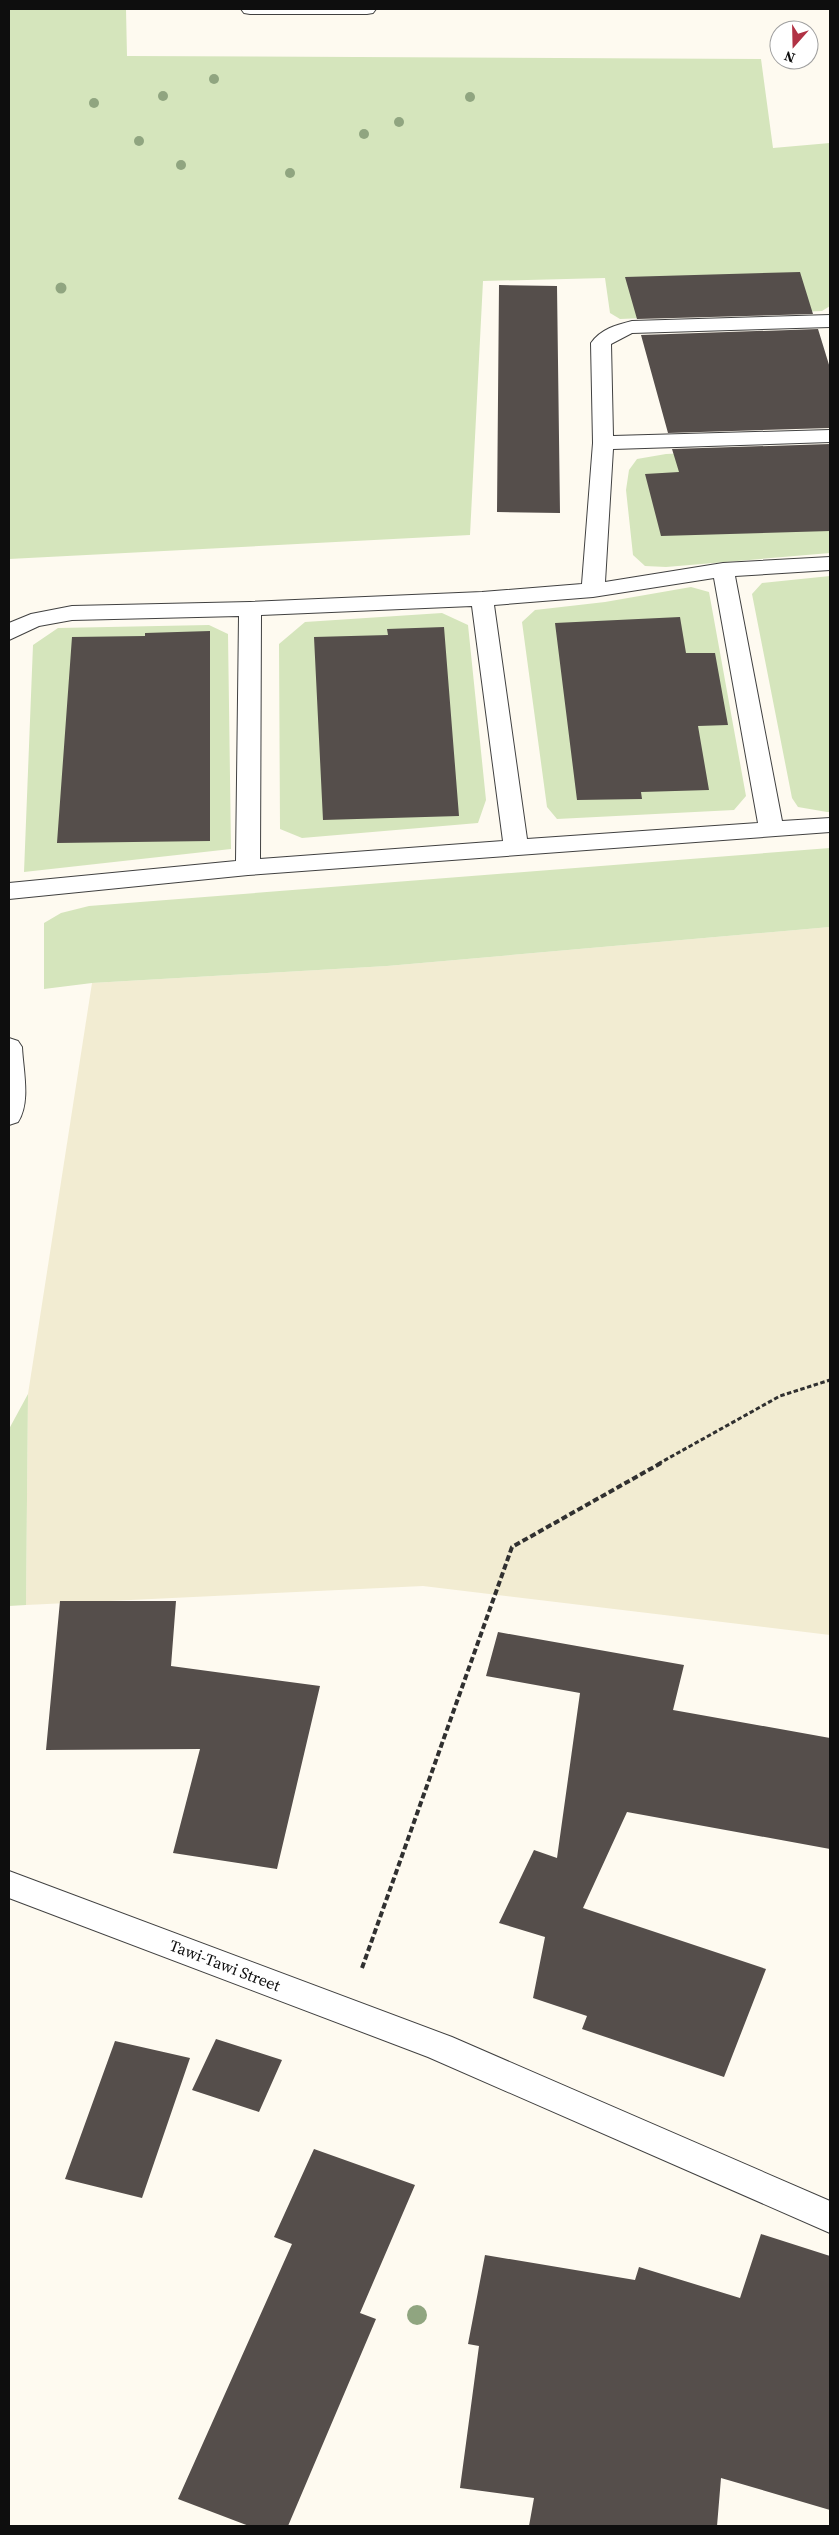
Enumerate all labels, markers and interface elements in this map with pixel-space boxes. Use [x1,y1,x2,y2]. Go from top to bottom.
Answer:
north arrow [769,20,819,70]
text: N [781,46,798,68]
street label: Tawi-Tawi Street [166,1934,284,1997]

